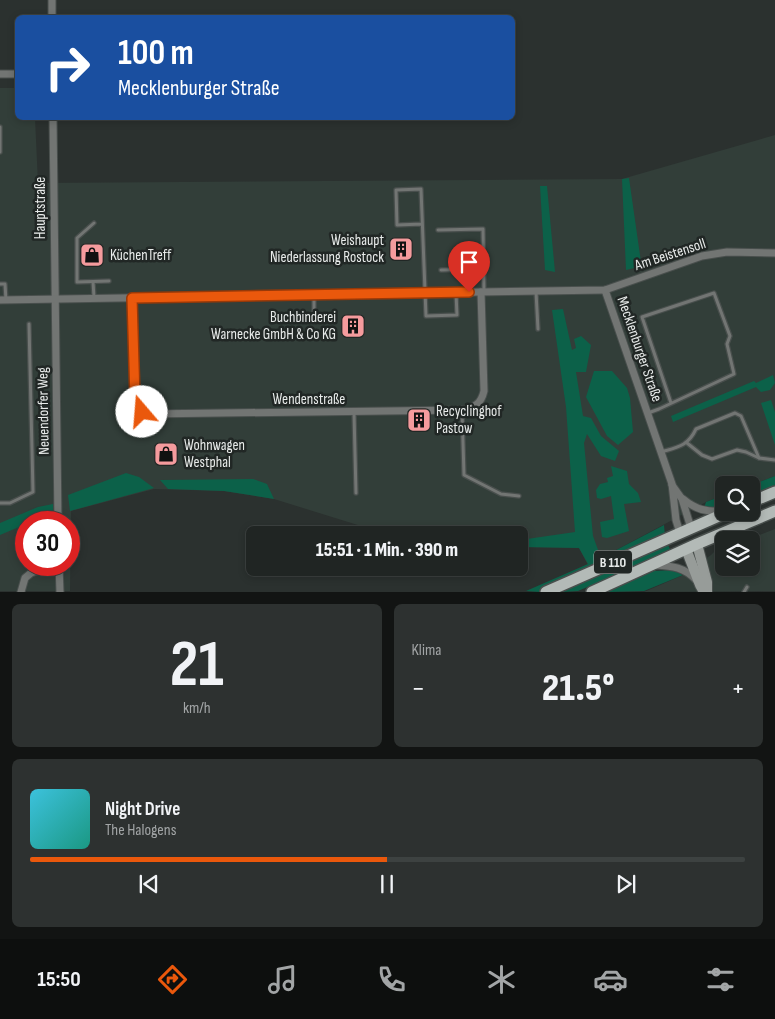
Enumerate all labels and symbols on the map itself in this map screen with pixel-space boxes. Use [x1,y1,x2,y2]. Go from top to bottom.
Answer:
street label: Hauptstraße [31,177,50,239]
place label: Weishaupt Niederlassung Rostock [270,231,384,267]
street label: Am Beistensoll [631,234,708,275]
building icon: Weishaupt Niederlassung Rostock [388,236,414,262]
pin [448,241,490,292]
shop icon: KüchenTreff [79,242,105,268]
place label: KüchenTreff [110,246,172,265]
street label: Mecklenburger Straße [613,294,666,404]
place label: Buchbinderei Warnecke GmbH & Co KG [211,308,336,344]
building icon: Buchbinderei Warnecke GmbH & Co KG [340,313,366,339]
street label: Neuendorfer Weg [33,367,54,455]
position arrow [115,385,167,437]
street label: Wendenstraße [273,390,345,409]
place label: Recyclinghof Pastow [436,402,502,438]
building icon: Recyclinghof Pastow [406,407,432,433]
place label: Wohnwagen Westphal [184,436,245,472]
shop icon: Wohnwagen Westphal [153,441,179,467]
speed limit sign: 30 [15,511,80,576]
road number: B 110 [594,550,632,574]

